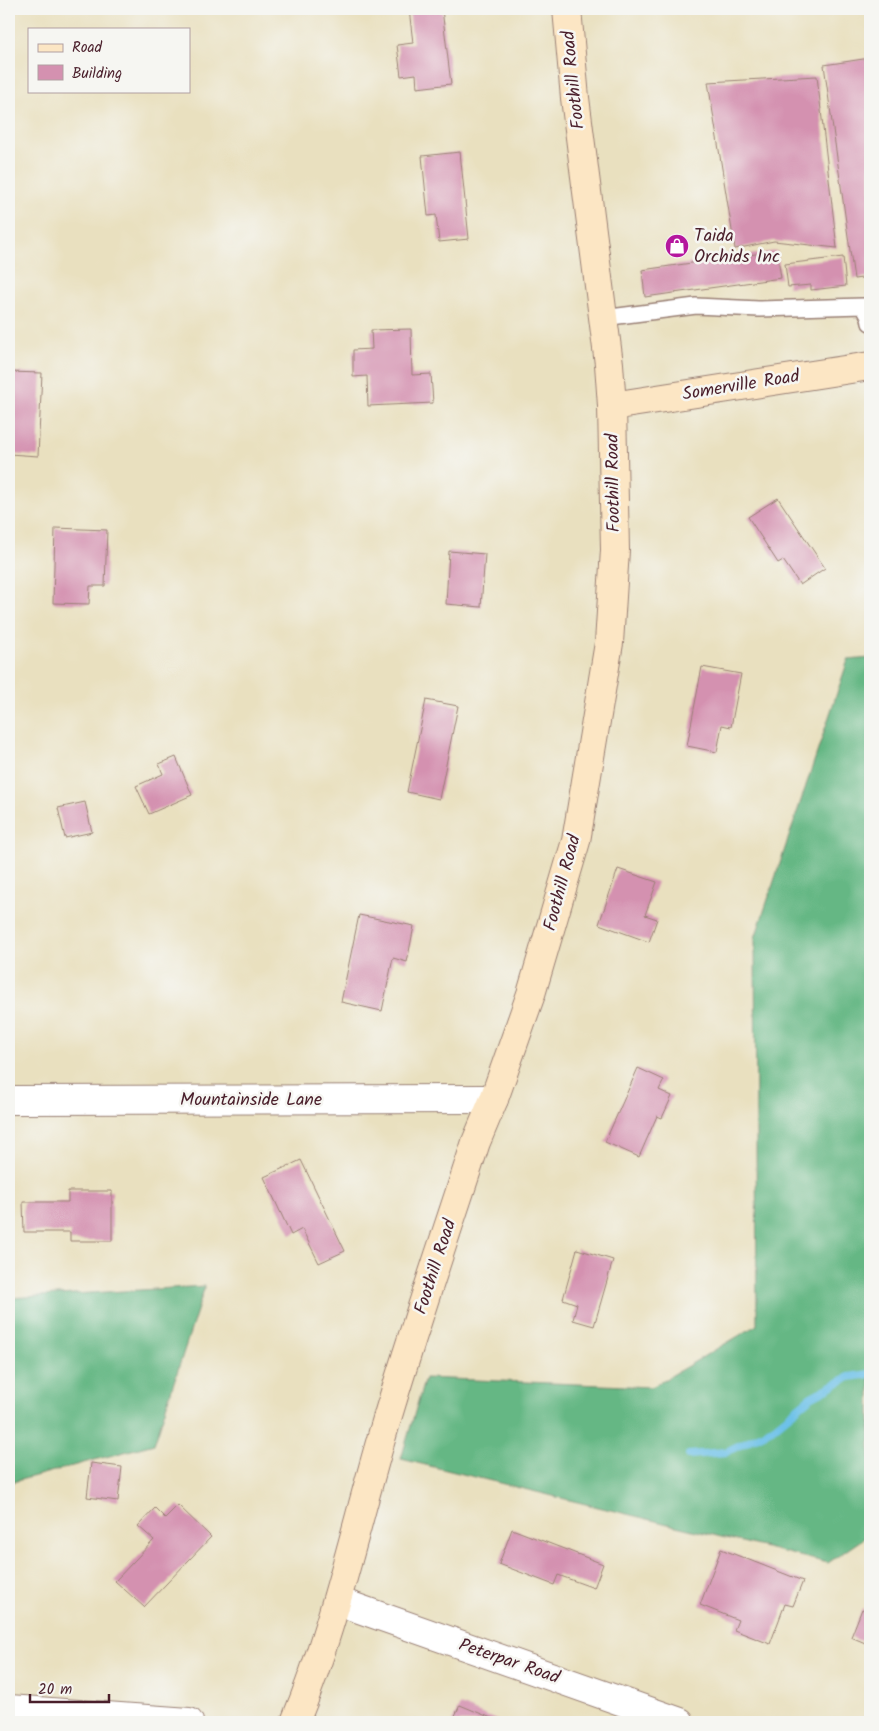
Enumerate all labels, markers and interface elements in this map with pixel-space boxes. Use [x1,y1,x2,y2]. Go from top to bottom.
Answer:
legend [28,28,190,92]
street label: Foothill Road [554,28,594,131]
text: Road [72,36,103,60]
text: Building [72,62,122,86]
place label: Taida Orchids Inc [694,222,780,272]
shop icon: Taida Orchids Inc [664,233,690,259]
street label: Somerville Road [680,362,803,410]
street label: Foothill Road [599,432,629,533]
street label: Foothill Road [536,831,590,934]
street label: Mountainside Lane [180,1086,322,1115]
street label: Foothill Road [407,1215,465,1318]
street label: Peterpar Road [455,1631,564,1693]
scale bar [30,1671,109,1703]
text: 20 m [38,1678,72,1702]

